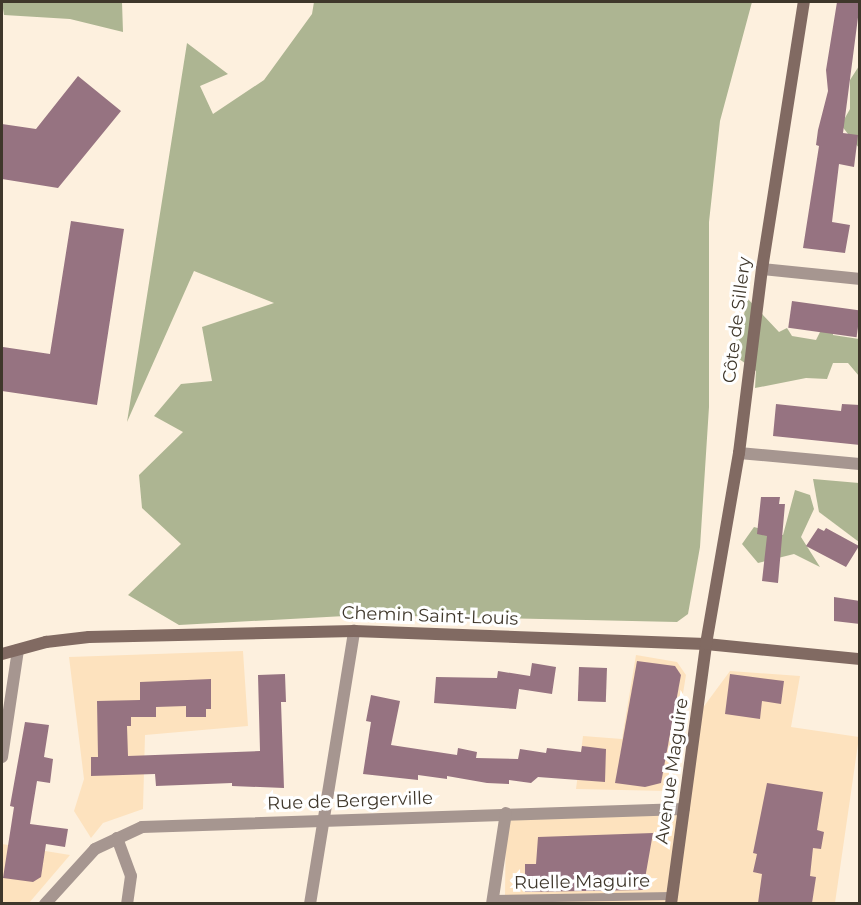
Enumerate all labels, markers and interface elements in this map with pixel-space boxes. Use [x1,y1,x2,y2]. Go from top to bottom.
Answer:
street label: Côte de Sillery [719,256,755,384]
street label: Chemin Saint-Louis [341,602,519,630]
street label: Avenue Maguire [651,696,693,846]
street label: Rue de Bergerville [267,787,433,815]
street label: Ruelle Maguire [514,870,650,894]

